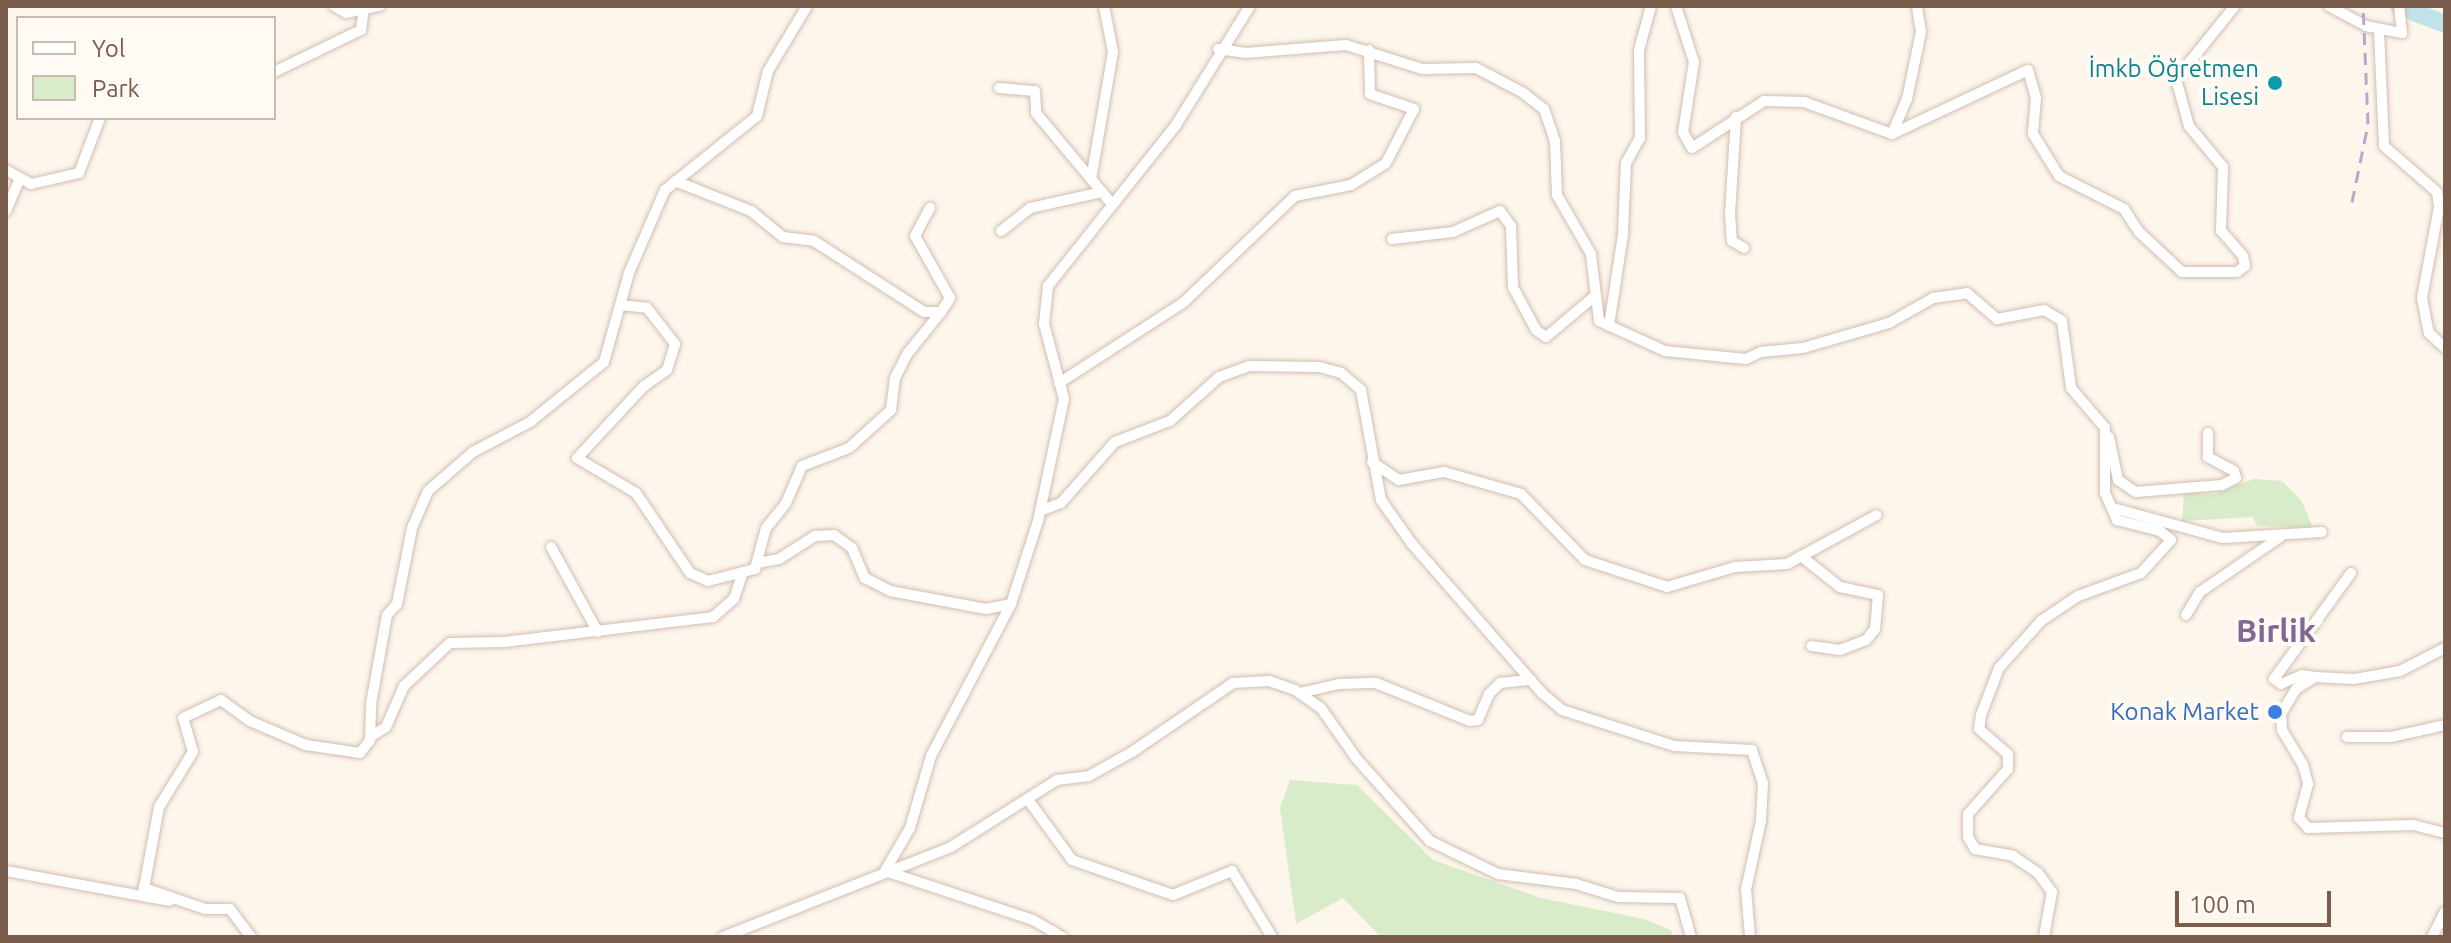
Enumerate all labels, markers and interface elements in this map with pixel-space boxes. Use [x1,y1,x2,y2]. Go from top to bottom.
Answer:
legend [16,16,276,120]
text: Yol [92,35,125,62]
place label: İmkb Öğretmen Lisesi [2089,55,2259,111]
marker: İmkb Öğretmen Lisesi [2266,74,2284,92]
text: Park [92,75,140,102]
district label: Birlik [2236,611,2316,649]
place label: Konak Market [2110,698,2259,726]
marker: Konak Market [2266,703,2284,721]
scale bar [2179,875,2335,925]
text: 100 m [2189,891,2256,918]

